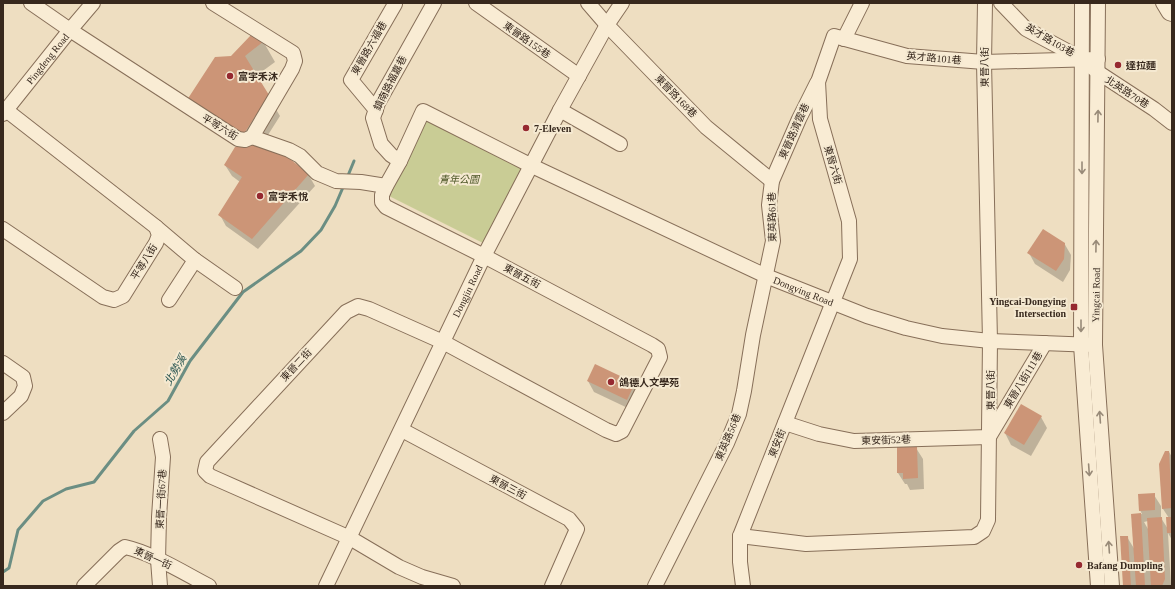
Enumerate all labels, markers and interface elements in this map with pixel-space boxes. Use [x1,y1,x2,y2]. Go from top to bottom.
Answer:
street label: 東晉路六福巷 [349,19,389,77]
street label: 東晉路155巷 [501,20,553,60]
street label: 英才路103巷 [1023,21,1077,59]
street label: Pingdeng Road [24,31,71,86]
street label: 東晉八街 [979,47,990,87]
street label: 英才路101巷 [906,50,962,66]
street label: 鎮南路福嘉巷 [371,54,409,112]
marker: 達拉麵 [1113,60,1123,70]
place label: 達拉麵 [1126,60,1156,71]
marker: 富宇禾沐 [225,71,235,81]
place label: 富宇禾沐 [238,71,278,82]
street label: 東晉路168巷 [653,72,699,120]
street label: 北英路70巷 [1103,74,1151,110]
street label: 東晉路清雲巷 [777,101,811,161]
one-way arrow [1094,110,1102,123]
street label: 平等六街 [200,112,240,142]
marker: 7-Eleven [521,123,531,133]
place label: 7-Eleven [534,123,572,134]
street label: 東晉六街 [822,144,844,186]
one-way arrow [1078,161,1086,174]
park label: 青年公園 [439,174,481,185]
marker: 富宇禾悅 [255,191,265,201]
place label: 富宇禾悅 [268,191,309,202]
street label: 東英路61巷 [766,192,778,242]
one-way arrow [1093,240,1100,253]
street label: 平等八街 [129,242,159,282]
street label: 東晉五街 [502,262,542,290]
street label: Dongjin Road [450,263,484,319]
street label: Yingcai Road [1090,268,1102,322]
street label: Dongying Road [772,274,835,308]
place label: Yingcai-Dongying Intersection [989,296,1066,319]
marker: Yingcai-Dongying Intersection [1069,302,1079,312]
one-way arrow [1077,319,1085,332]
street label: 東晉二街 [278,347,314,383]
street label: 東晉八街111巷 [1002,350,1044,410]
water label: 北勢溪 [162,351,189,387]
street label: 東晉八街 [985,370,996,410]
marker: 鴿德人文學苑 [606,377,616,387]
place label: 鴿德人文學苑 [619,377,679,388]
one-way arrow [1097,411,1104,424]
street label: 東英路56巷 [713,412,743,462]
street label: 東安街 [766,427,788,459]
street label: 東安街52巷 [861,434,911,446]
one-way arrow [1086,463,1093,476]
street label: 東晉一街67巷 [154,469,168,529]
street label: 東晉三街 [488,473,528,501]
one-way arrow [1106,541,1113,554]
street label: 東晉一街 [132,545,174,571]
marker: Bafang Dumpling [1074,560,1084,570]
place label: Bafang Dumpling [1087,560,1163,571]

